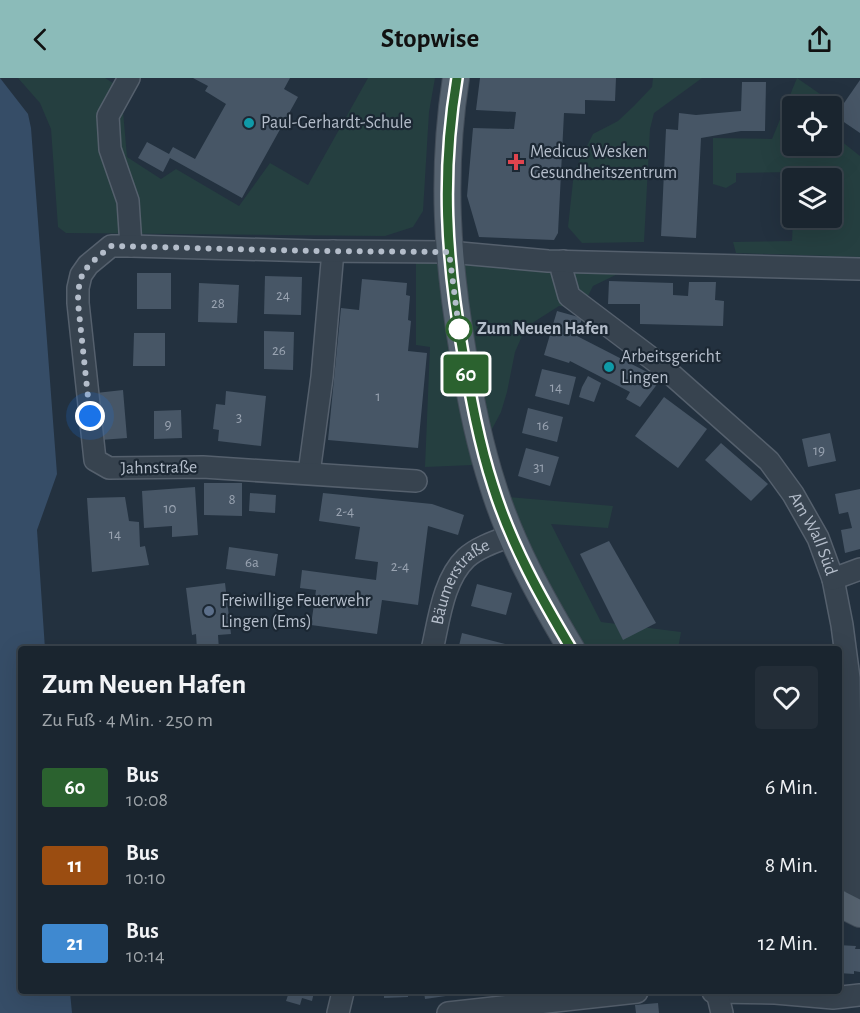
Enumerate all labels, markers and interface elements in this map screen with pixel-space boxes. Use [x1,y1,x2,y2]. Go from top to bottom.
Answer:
icon: back [24,23,57,56]
icon: share [803,23,836,56]
text: Stopwise [381,25,479,52]
map controls [782,96,842,228]
button: locate [782,96,842,156]
place label: Paul-Gerhardt-Schule [261,114,412,132]
marker: Paul-Gerhardt-Schule [242,116,256,130]
place label: Medicus Wesken Gesundheitszentrum [530,143,677,182]
marker: Medicus Wesken Gesundheitszentrum [507,153,525,171]
button: layers [782,168,842,228]
house number: 24 [276,288,290,303]
house number: 28 [211,296,225,311]
marker: Zum Neuen Hafen [446,316,472,342]
place label: Zum Neuen Hafen [477,320,608,338]
house number: 26 [272,343,286,358]
place label: Arbeitsgericht Lingen [621,348,721,387]
line badge: 60 [439,354,493,394]
marker: Arbeitsgericht Lingen [602,360,616,374]
text: 60 [455,364,477,385]
house number: 14 [550,380,562,395]
house number: 1 [375,389,381,404]
your location [75,401,105,431]
house number: 3 [236,410,242,425]
house number: 9 [164,417,172,432]
house number: 16 [537,418,549,433]
house number: 19 [813,443,825,458]
street label: Jahnstraße [121,458,197,478]
house number: 31 [533,460,545,475]
street label: Am Wall Süd [785,489,840,578]
house number: 8 [228,492,236,507]
house number: 10 [163,501,177,516]
house number: 2-4 [336,504,354,519]
house number: 14 [109,527,121,542]
street label: Bäumerstraße [428,536,492,627]
house number: 6a [245,555,259,570]
house number: 2-4 [391,559,409,574]
place label: Freiwillige Feuerwehr Lingen (Ems) [221,592,371,631]
marker: Freiwillige Feuerwehr Lingen (Ems) [202,604,216,618]
button: heart [755,666,818,729]
text: Zum Neuen Hafen [42,671,246,699]
text: Zu Fuß · 4 Min. · 250 m [42,710,213,730]
text: Bus [126,764,159,786]
text: 6 Min. [765,776,818,798]
text: 60 [64,777,86,798]
text: 10:08 [126,790,168,810]
text: Bus [126,842,159,864]
text: 8 Min. [765,854,818,876]
text: 11 [67,855,83,876]
text: 10:10 [126,868,165,888]
text: Bus [126,920,159,942]
text: 12 Min. [758,932,818,954]
text: 21 [66,933,84,954]
text: 10:14 [126,946,165,966]

